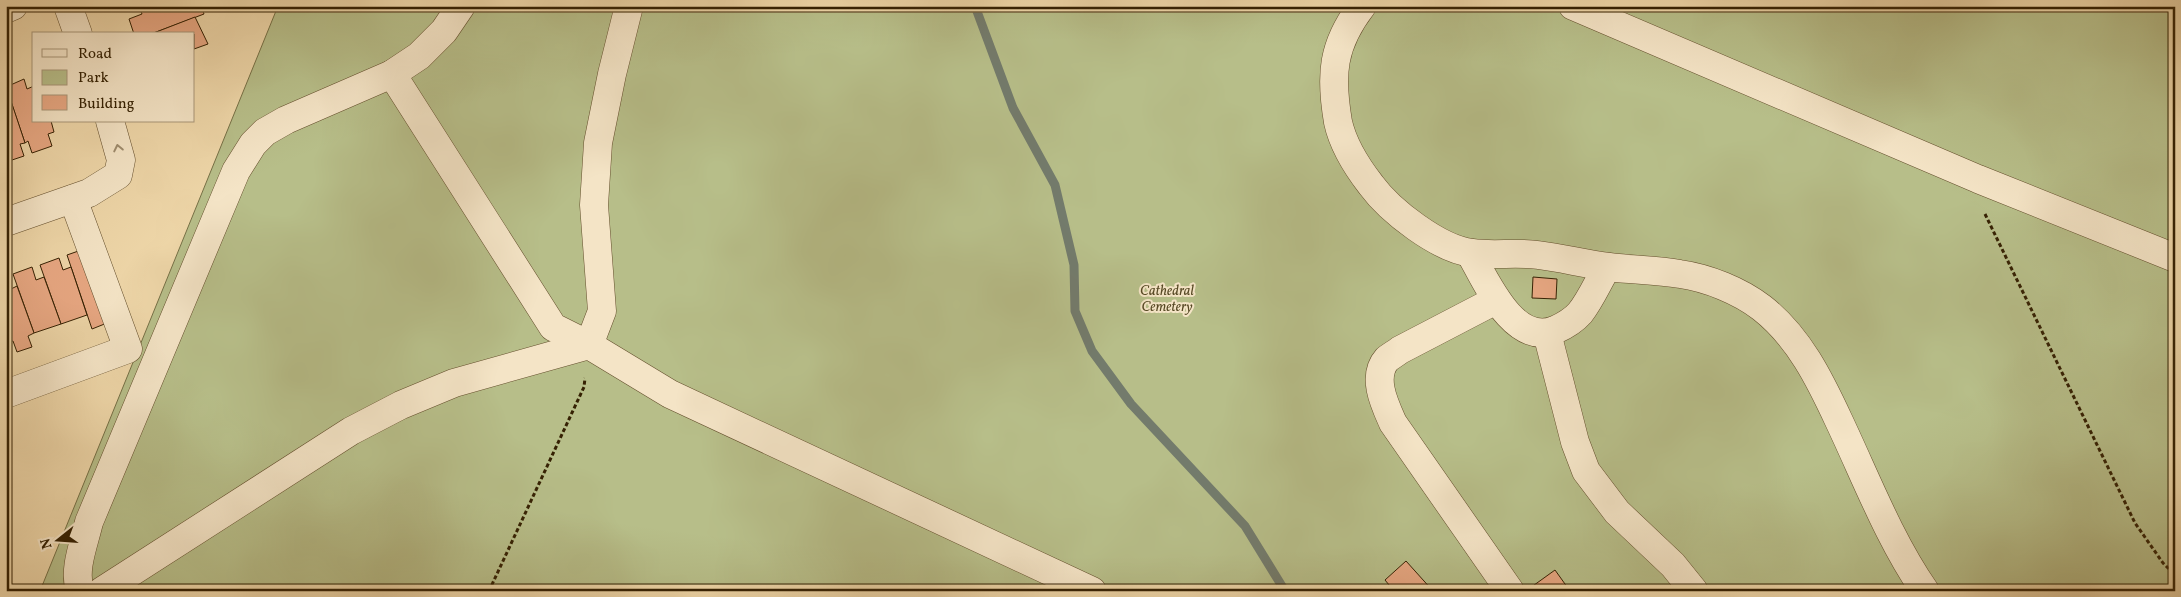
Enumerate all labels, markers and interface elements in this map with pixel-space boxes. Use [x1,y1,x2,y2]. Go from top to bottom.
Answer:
legend [32,32,195,122]
text: Road [78,44,112,65]
text: Park [78,68,109,89]
text: Building [78,94,135,115]
one-way arrow [113,143,124,152]
park label: Cathedral Cemetery [1140,282,1194,317]
north arrow [32,514,82,564]
text: N [36,536,58,551]

